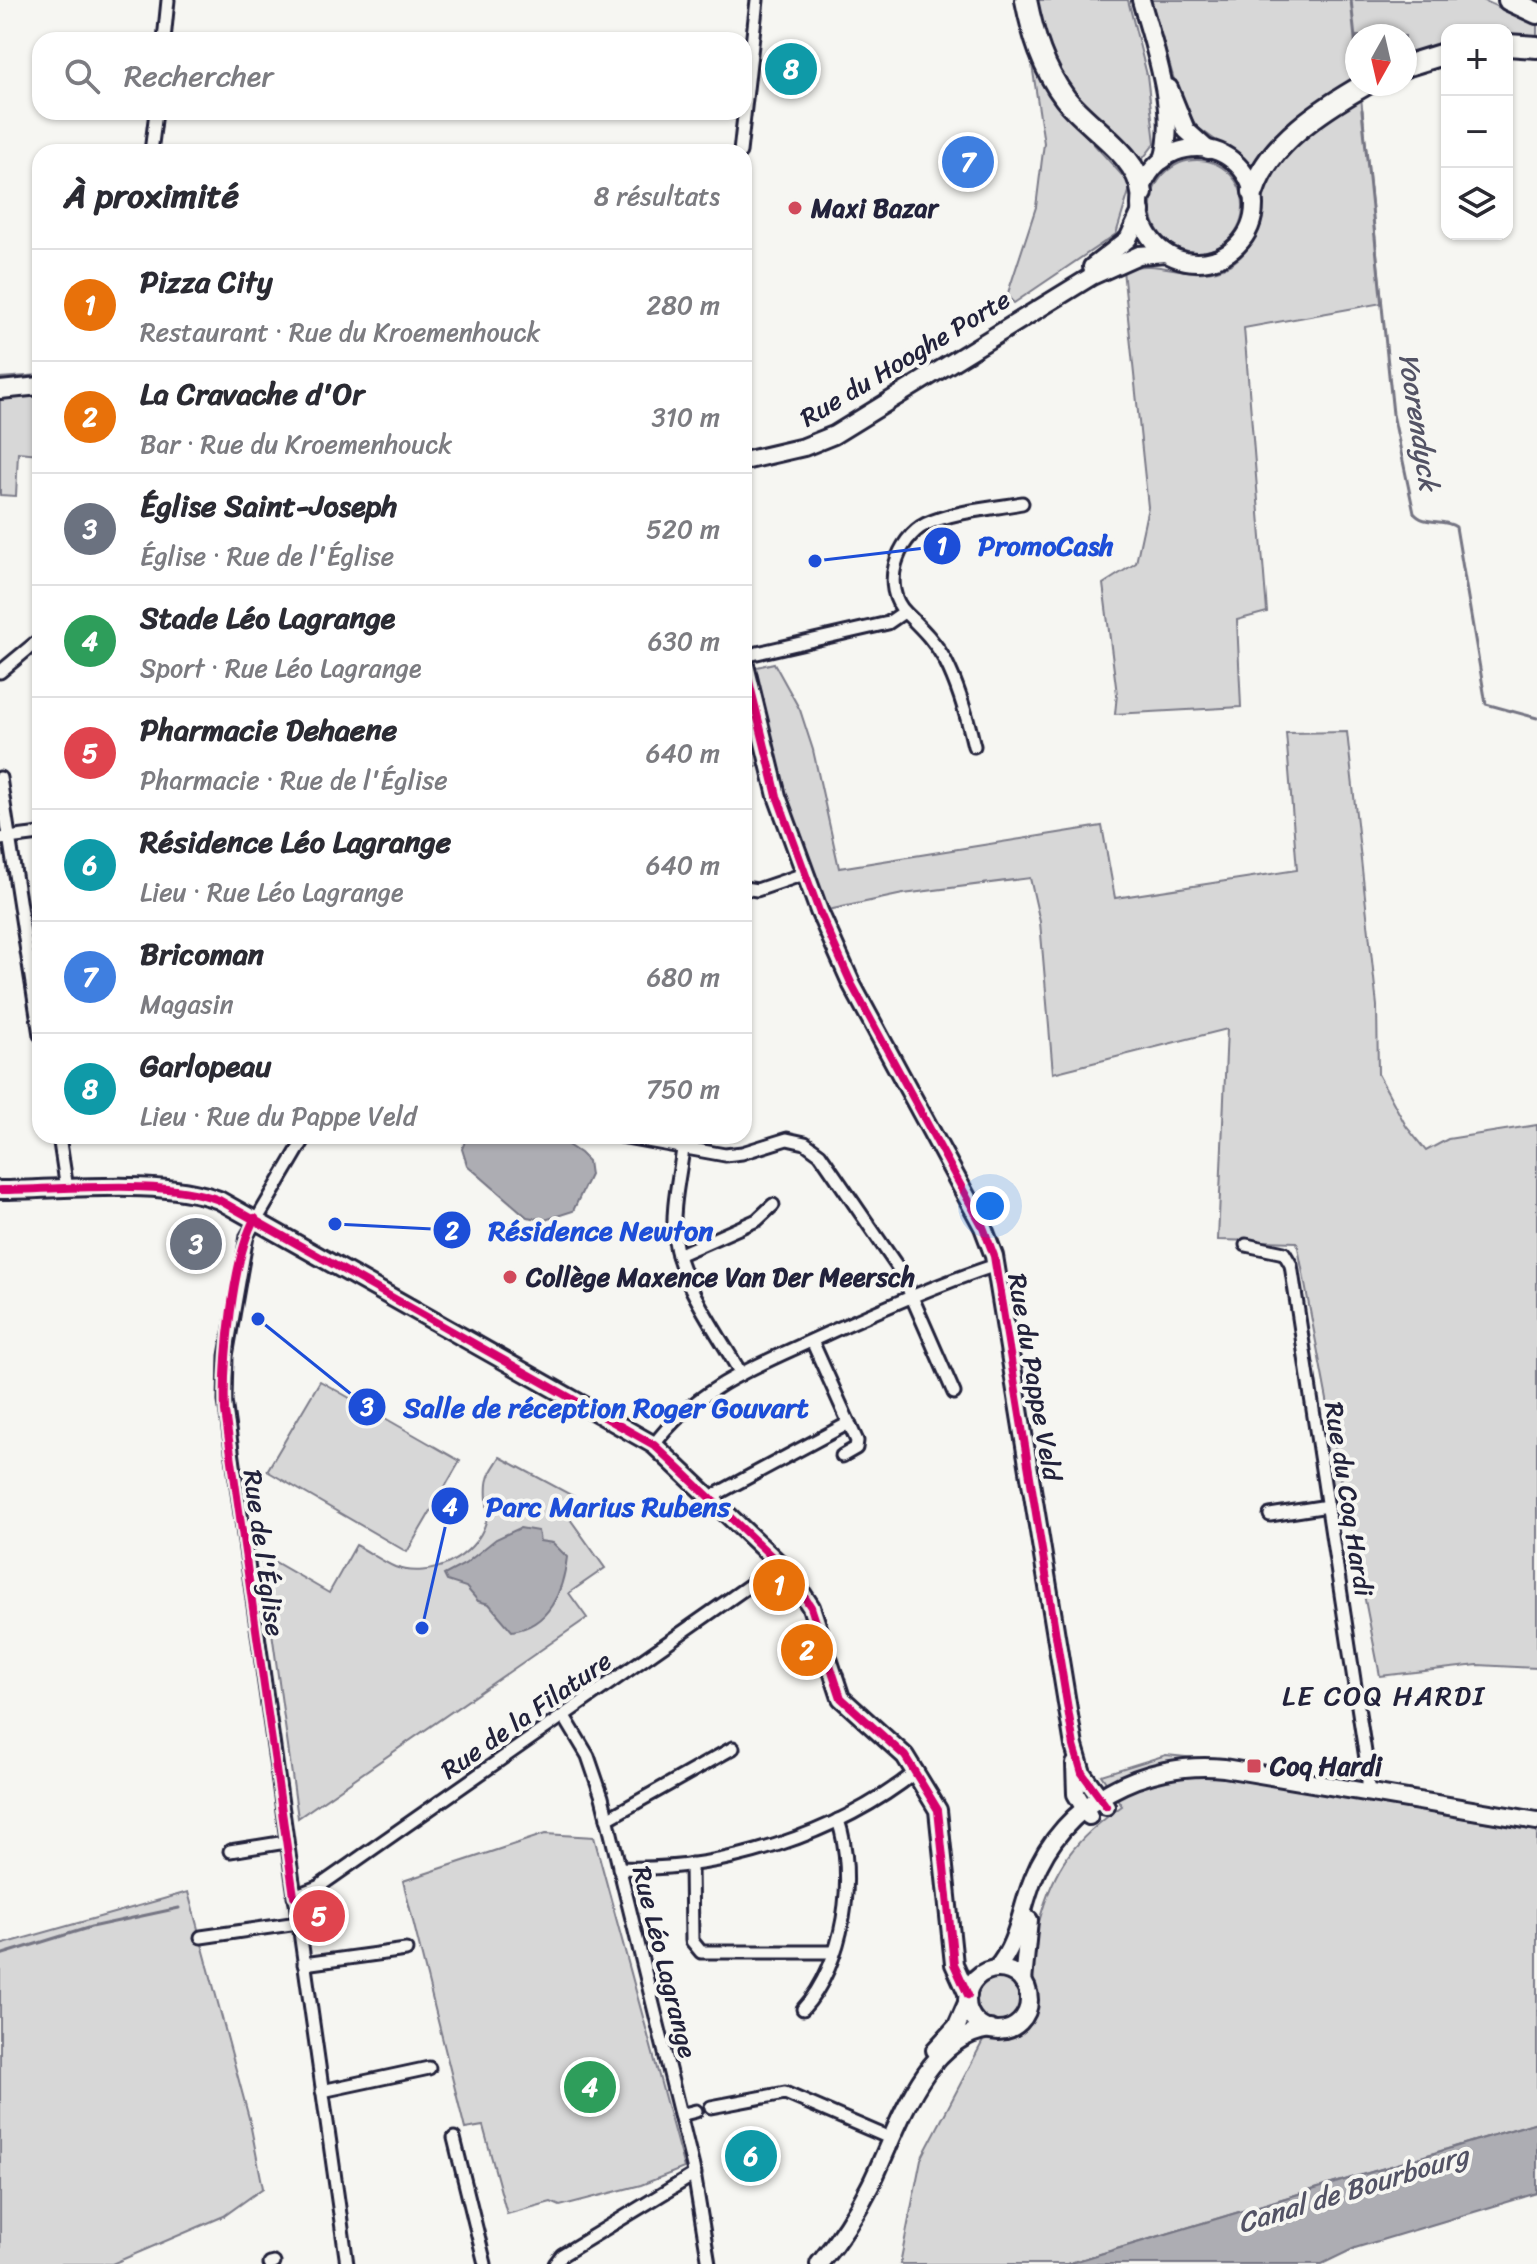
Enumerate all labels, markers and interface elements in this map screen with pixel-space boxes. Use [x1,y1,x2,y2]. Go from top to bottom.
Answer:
north arrow [1345,24,1417,96]
map controls [1441,24,1513,240]
button: + [1441,24,1513,96]
search box [32,32,752,120]
pin: 8 [765,39,817,99]
text: Rechercher [124,49,274,103]
icon: search [60,54,104,98]
button: − [1441,96,1513,168]
pin: 7 [942,132,994,192]
text: À proximité [64,166,239,226]
button: layers [1441,168,1513,240]
text: 8 résultats [594,173,720,219]
place label: Maxi Bazar [810,185,941,231]
marker: Maxi Bazar [786,199,804,217]
text: Pizza City [140,255,273,309]
street label: Rue du Hooghe Porte [791,277,1019,439]
text: 1 [84,282,96,328]
text: 280 m [646,282,720,328]
text: Restaurant · Rue du Kroemenhouck [140,309,540,355]
water label: Yoorendyck [1384,349,1454,497]
text: La Cravache d'Or [140,367,365,421]
text: 2 [82,394,98,440]
text: 310 m [651,394,720,440]
text: Bar · Rue du Kroemenhouck [140,421,452,467]
text: Église Saint-Joseph [140,479,397,533]
text: 3 [83,506,97,552]
text: 520 m [646,506,720,552]
callout: PromoCash [922,520,1130,572]
text: PromoCash [978,521,1114,570]
text: 1 [937,525,947,567]
text: Église · Rue de l'Église [140,533,394,579]
text: Stade Léo Lagrange [140,591,395,645]
text: 4 [82,618,98,664]
text: 630 m [648,618,720,664]
text: Sport · Rue Léo Lagrange [140,645,421,691]
text: Pharmacie Dehaene [140,703,397,757]
text: 5 [82,730,98,776]
text: 640 m [646,730,720,776]
text: Pharmacie · Rue de l'Église [140,757,448,803]
text: Résidence Léo Lagrange [140,815,451,869]
text: 6 [83,842,97,888]
text: 640 m [646,842,720,888]
text: Lieu · Rue Léo Lagrange [140,869,404,915]
text: Bricoman [140,927,264,981]
text: 7 [83,954,97,1000]
text: 680 m [646,954,720,1000]
text: Magasin [140,981,234,1027]
text: Garlopeau [140,1039,271,1093]
text: 8 [82,1066,98,1112]
text: 750 m [646,1066,720,1112]
text: Lieu · Rue du Pappe Veld [140,1093,417,1139]
your location [970,1186,1010,1226]
callout: Résidence Newton [432,1204,730,1256]
text: Résidence Newton [488,1206,714,1255]
text: 2 [444,1210,459,1252]
pin: 3 [170,1214,222,1274]
place label: Collège Maxence Van Der Meersch [525,1254,915,1300]
marker: Collège Maxence Van Der Meersch [501,1268,519,1286]
street label: Rue du Pappe Veld [994,1270,1076,1487]
callout: Salle de réception Roger Gouvart [347,1381,825,1433]
text: Salle de réception Roger Gouvart [402,1383,810,1432]
text: 3 [359,1386,374,1428]
street label: Rue du Coq Hardi [1311,1399,1387,1600]
street label: Rue de l'Église [230,1467,298,1639]
callout: Parc Marius Rubens [430,1480,746,1532]
text: Parc Marius Rubens [486,1482,731,1531]
text: 4 [443,1486,458,1528]
pin: 1 [753,1555,805,1615]
pin: 2 [781,1620,833,1680]
street label: Rue de la Filature [430,1638,622,1792]
district label: LE COQ HARDI [1282,1671,1486,1720]
place label: Coq Hardi [1269,1743,1384,1789]
marker: Coq Hardi [1245,1757,1263,1775]
street label: Rue Léo Lagrange [619,1861,711,2063]
pin: 5 [293,1886,345,1946]
pin: 4 [564,2057,616,2117]
pin: 6 [725,2126,777,2186]
water label: Canal de Bourbourg [1231,2130,1477,2247]

